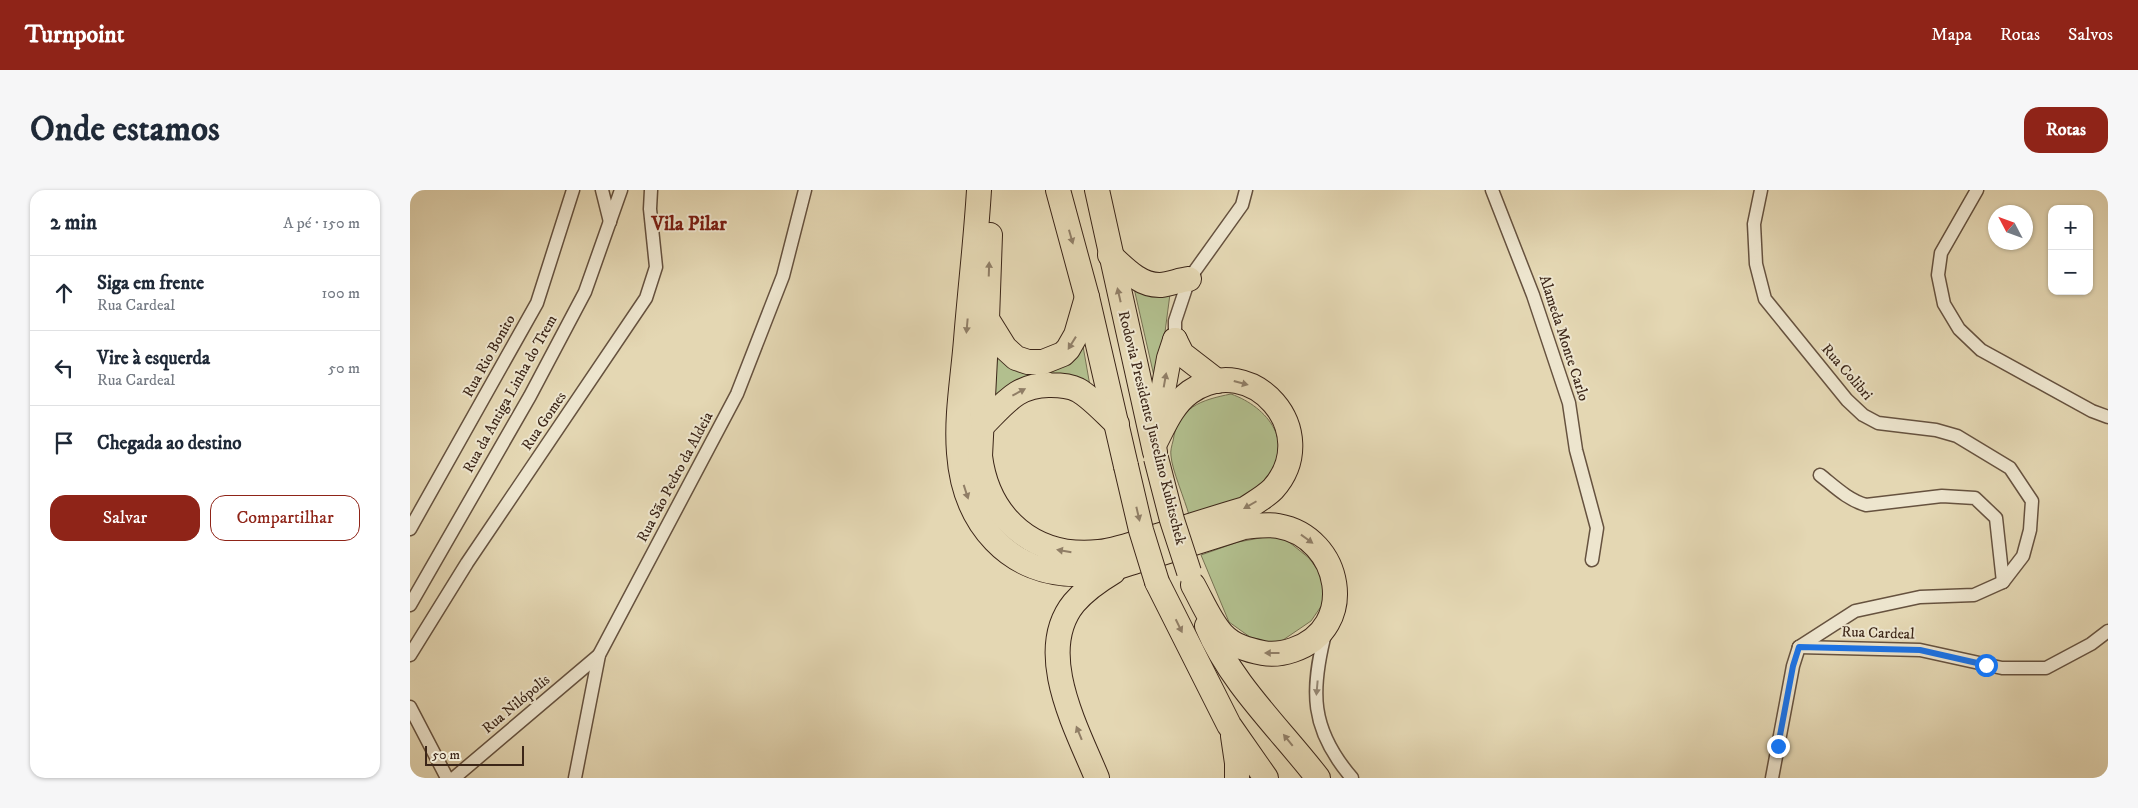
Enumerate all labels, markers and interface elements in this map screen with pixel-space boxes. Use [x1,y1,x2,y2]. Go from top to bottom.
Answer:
text: Turnpoint [25,20,124,50]
text: Mapa [1931,24,1972,46]
text: Rotas [2000,24,2040,46]
text: Salvos [2068,24,2113,46]
button: Rotas [2024,107,2108,153]
text: Onde estamos [30,108,220,152]
north arrow [1988,205,2033,250]
map controls [2048,205,2093,295]
button: + [2048,205,2093,250]
text: 2 min [50,210,97,236]
district label: Vila Pilar [650,212,727,237]
text: A pé · 150 m [283,213,360,233]
one-way arrow [1067,230,1075,245]
button: − [2048,250,2093,295]
one-way arrow [985,261,993,277]
text: Siga em frente [97,272,204,295]
street label: Alameda Monte Carlo [1535,273,1593,403]
icon: ahead [50,279,78,307]
text: 100 m [322,283,360,303]
one-way arrow [1115,288,1123,303]
text: Rua Cardeal [97,295,175,315]
street label: Rodovia Presidente Juscelino Kubitschek [1114,309,1190,548]
street label: Rua Rio Bonito [458,311,520,401]
street label: Rua da Antiga Linha do Trem [459,312,561,476]
one-way arrow [963,318,971,334]
one-way arrow [1067,336,1076,349]
street label: Rua Colibri [1817,340,1877,404]
text: Vire à esquerda [97,347,210,370]
icon: left [50,354,78,382]
text: 50 m [328,358,360,378]
text: Rua Cardeal [97,370,175,390]
one-way arrow [1161,372,1169,388]
one-way arrow [1234,379,1249,387]
street label: Rua Gomes [517,388,571,454]
one-way arrow [1012,388,1026,396]
street label: Rua São Pedro da Aldeia [633,408,718,545]
icon: arrive [50,429,78,457]
text: Chegada ao destino [97,432,242,455]
one-way arrow [962,485,970,500]
button: Salvar [50,495,200,541]
button: Compartilhar [210,495,360,541]
one-way arrow [1242,501,1257,509]
one-way arrow [1134,506,1142,521]
one-way arrow [1300,534,1314,544]
one-way arrow [1056,546,1072,554]
one-way arrow [1175,619,1183,633]
street label: Rua Cardeal [1841,622,1915,644]
one-way arrow [1263,649,1279,657]
route start [1975,654,1998,677]
street label: Rua Nilópolis [478,670,554,738]
one-way arrow [1312,681,1320,697]
one-way arrow [1074,726,1082,740]
one-way arrow [1282,733,1293,746]
route end [1767,735,1790,758]
scale bar [425,743,524,766]
text: 50 m [432,746,460,764]

